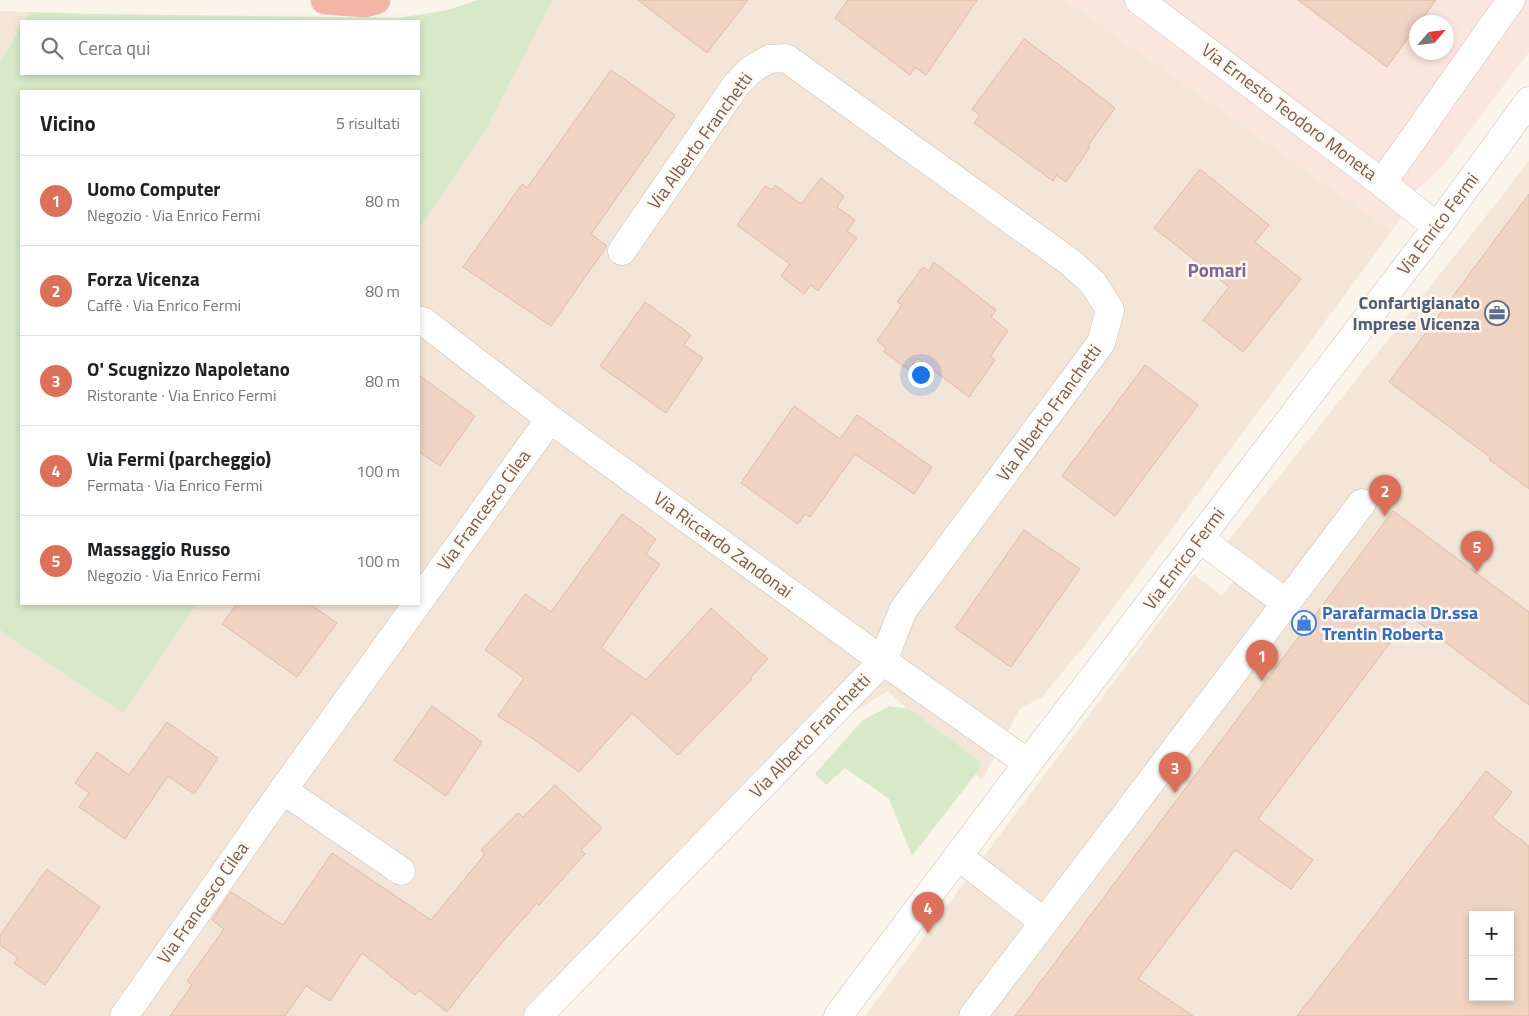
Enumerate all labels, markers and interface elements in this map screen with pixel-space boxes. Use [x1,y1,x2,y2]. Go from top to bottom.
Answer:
north arrow [1409,15,1454,60]
search box [20,20,420,75]
text: Cerca qui [78,33,150,62]
icon: search [38,34,66,62]
street label: Via Ernesto Teodoro Moneta [1196,36,1383,187]
street label: Via Alberto Franchetti [640,66,759,215]
text: Vicino [40,107,96,139]
text: 5 risultati [336,111,400,135]
street label: Via Enrico Fermi [1390,167,1485,280]
text: Uomo Computer [87,174,220,203]
text: 1 [52,189,60,213]
text: 80 m [365,189,400,213]
text: Negozio · Via Enrico Fermi [87,203,261,227]
district label: Pomari [1188,255,1246,284]
text: Forza Vicenza [87,264,200,293]
text: 2 [52,279,60,303]
text: 80 m [365,279,400,303]
place label: Confartigianato Imprese Vicenza [1352,289,1480,337]
text: Caffè · Via Enrico Fermi [87,293,241,317]
office icon: Confartigianato Imprese Vicenza [1484,300,1510,326]
street label: Via Alberto Franchetti [989,338,1108,487]
text: O' Scugnizzo Napoletano [87,354,290,383]
your location [908,362,934,388]
text: 3 [52,369,60,393]
text: 80 m [365,369,400,393]
text: Ristorante · Via Enrico Fermi [87,383,276,407]
text: Via Fermi (parcheggio) [87,444,271,473]
street label: Via Francesco Cilea [430,444,537,576]
text: 4 [52,459,60,483]
text: 100 m [356,459,400,483]
text: Fermata · Via Enrico Fermi [87,473,263,497]
pin: 2 [1369,475,1401,516]
street label: Via Riccardo Zandonai [648,485,798,604]
street label: Via Enrico Fermi [1136,502,1231,615]
pin: 5 [1461,531,1493,572]
text: Massaggio Russo [87,534,230,563]
text: 5 [52,549,60,573]
text: 100 m [356,549,400,573]
text: Negozio · Via Enrico Fermi [87,563,261,587]
place label: Parafarmacia Dr.ssa Trentin Roberta [1322,599,1478,647]
shop icon: Parafarmacia Dr.ssa Trentin Roberta [1291,610,1317,636]
pin: 1 [1246,640,1278,681]
street label: Via Alberto Franchetti [743,667,876,804]
pin: 3 [1159,752,1191,793]
street label: Via Francesco Cilea [150,836,255,969]
pin: 4 [912,892,944,933]
map controls [1469,911,1514,1001]
button: + [1469,911,1514,956]
button: − [1469,956,1514,1001]

